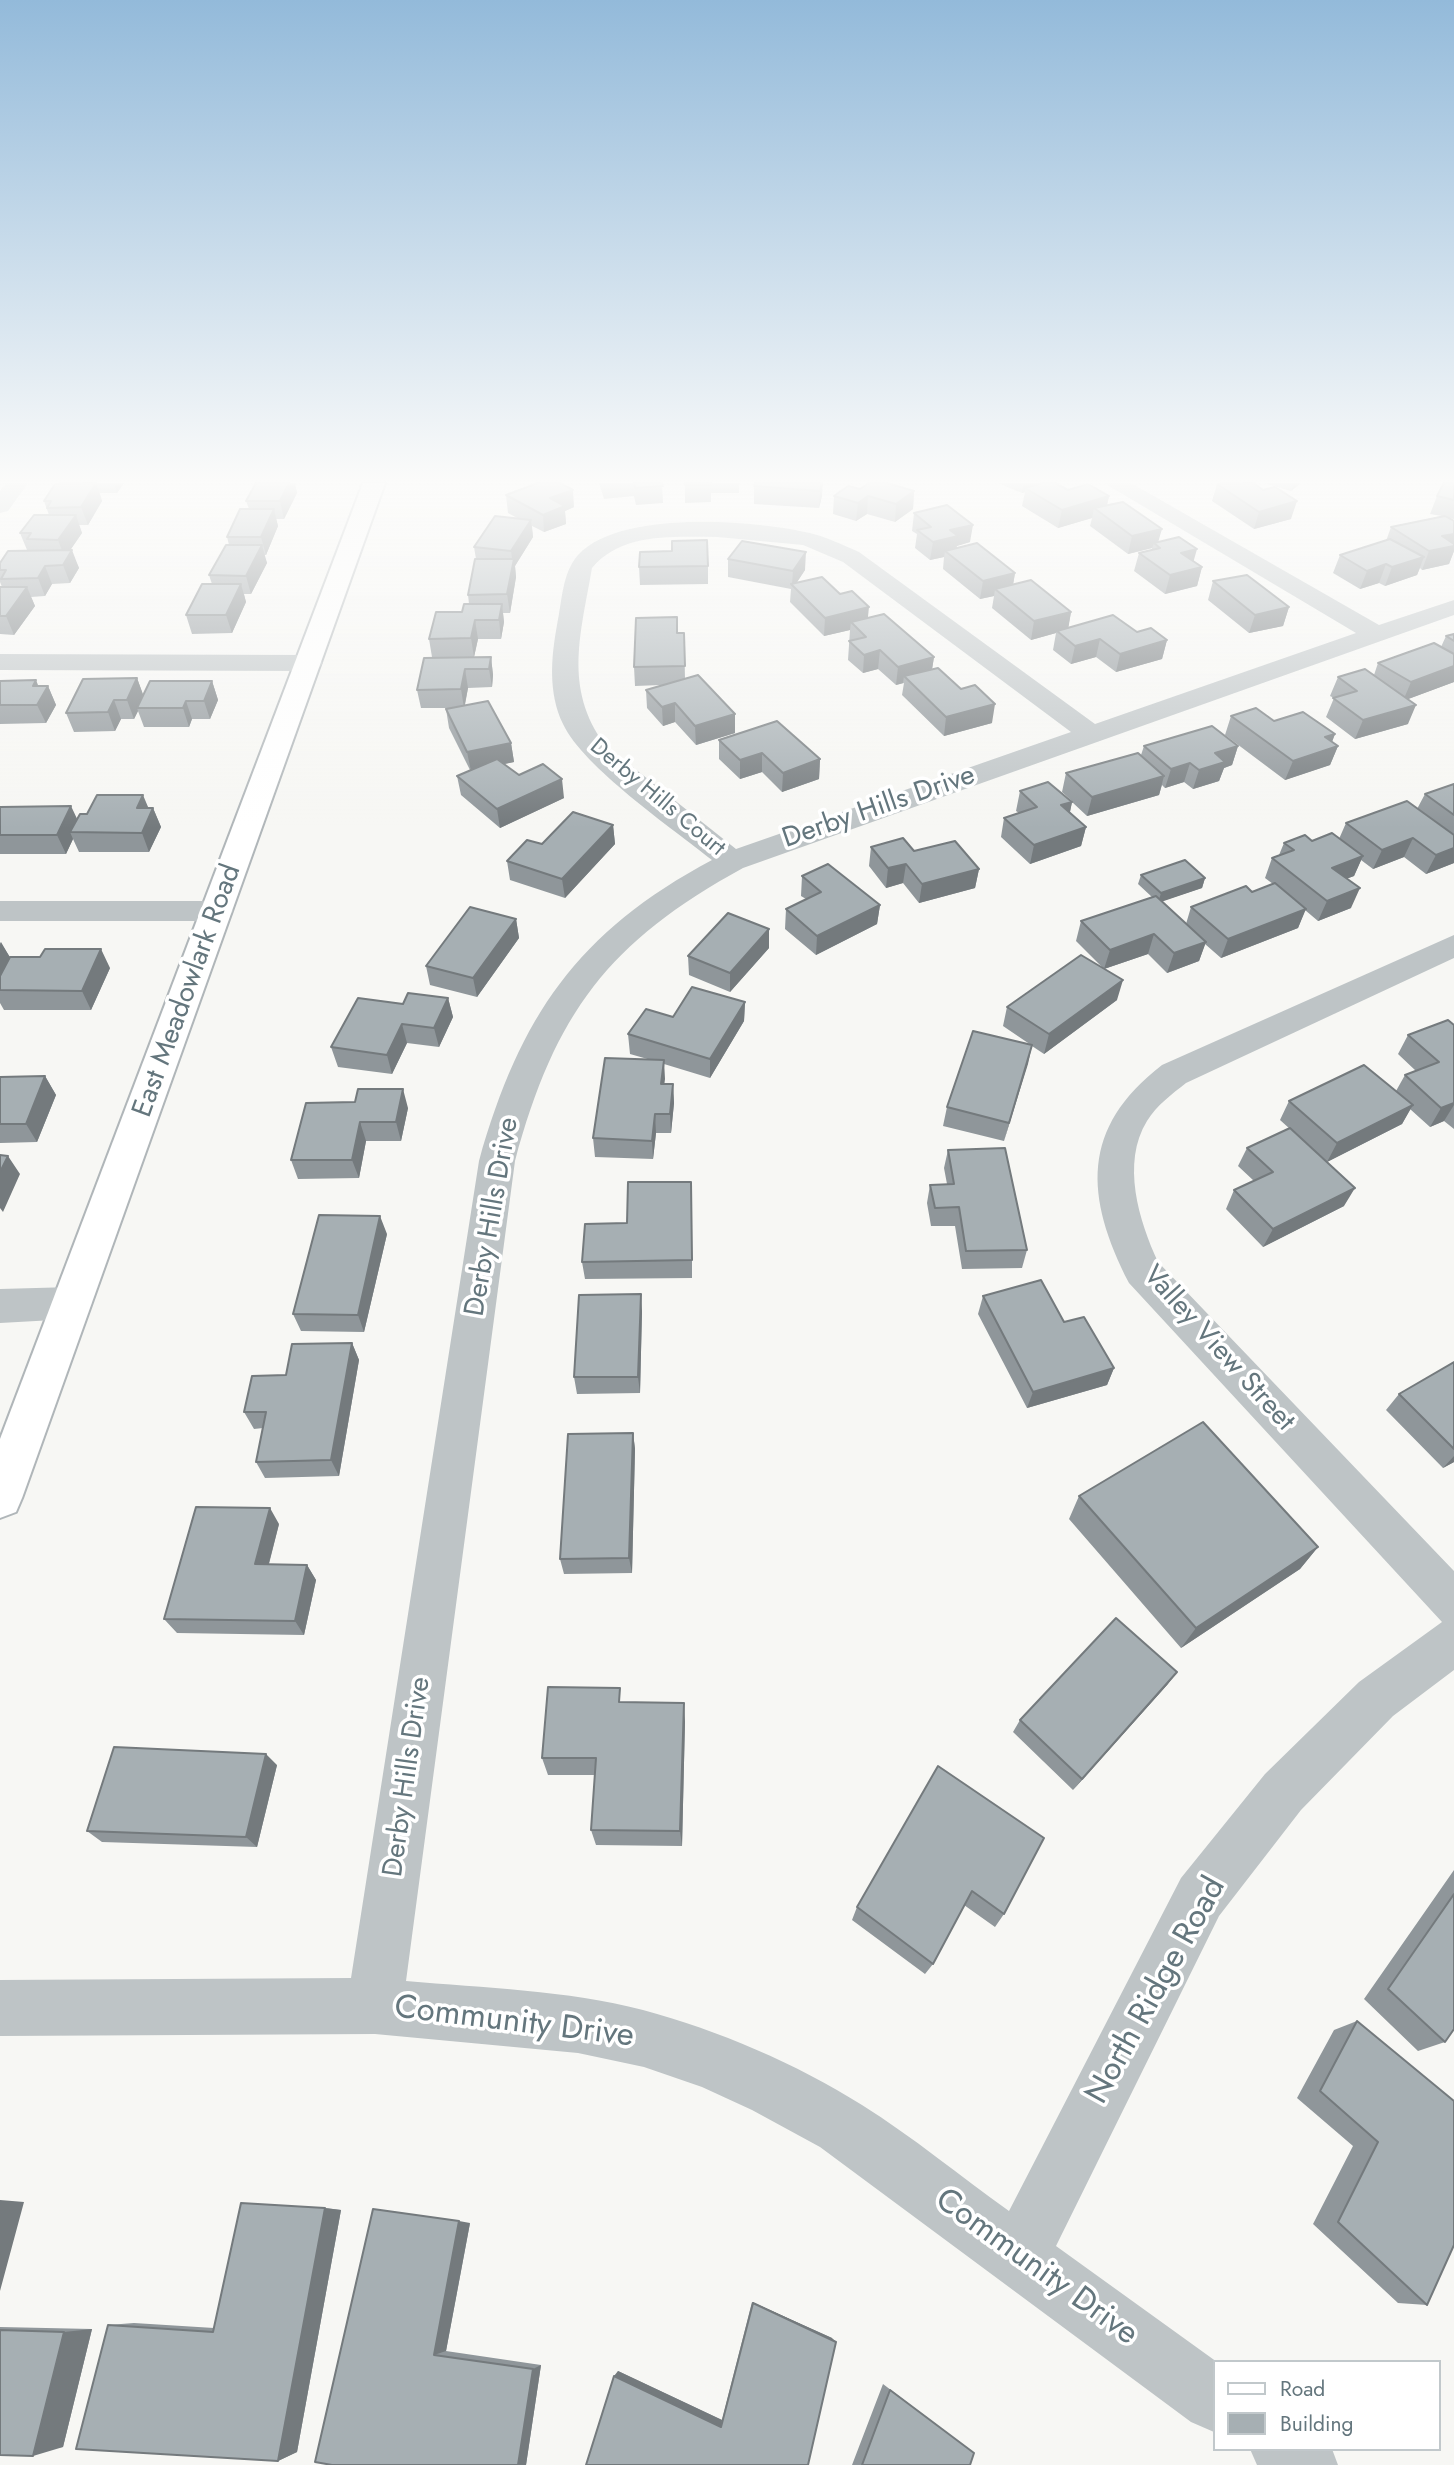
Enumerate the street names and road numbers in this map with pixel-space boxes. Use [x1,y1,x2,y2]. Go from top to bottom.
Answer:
street label: Derby Hills Court [584,733,730,863]
street label: Derby Hills Drive [778,759,980,857]
street label: East Meadowlark Road [127,860,249,1122]
street label: Derby Hills Drive [459,1115,527,1319]
street label: Valley View Street [1135,1259,1301,1439]
street label: Derby Hills Drive [377,1675,439,1879]
street label: North Ridge Road [1078,1871,1236,2111]
street label: Community Drive [392,1989,636,2057]
street label: Community Drive [927,2181,1145,2355]

